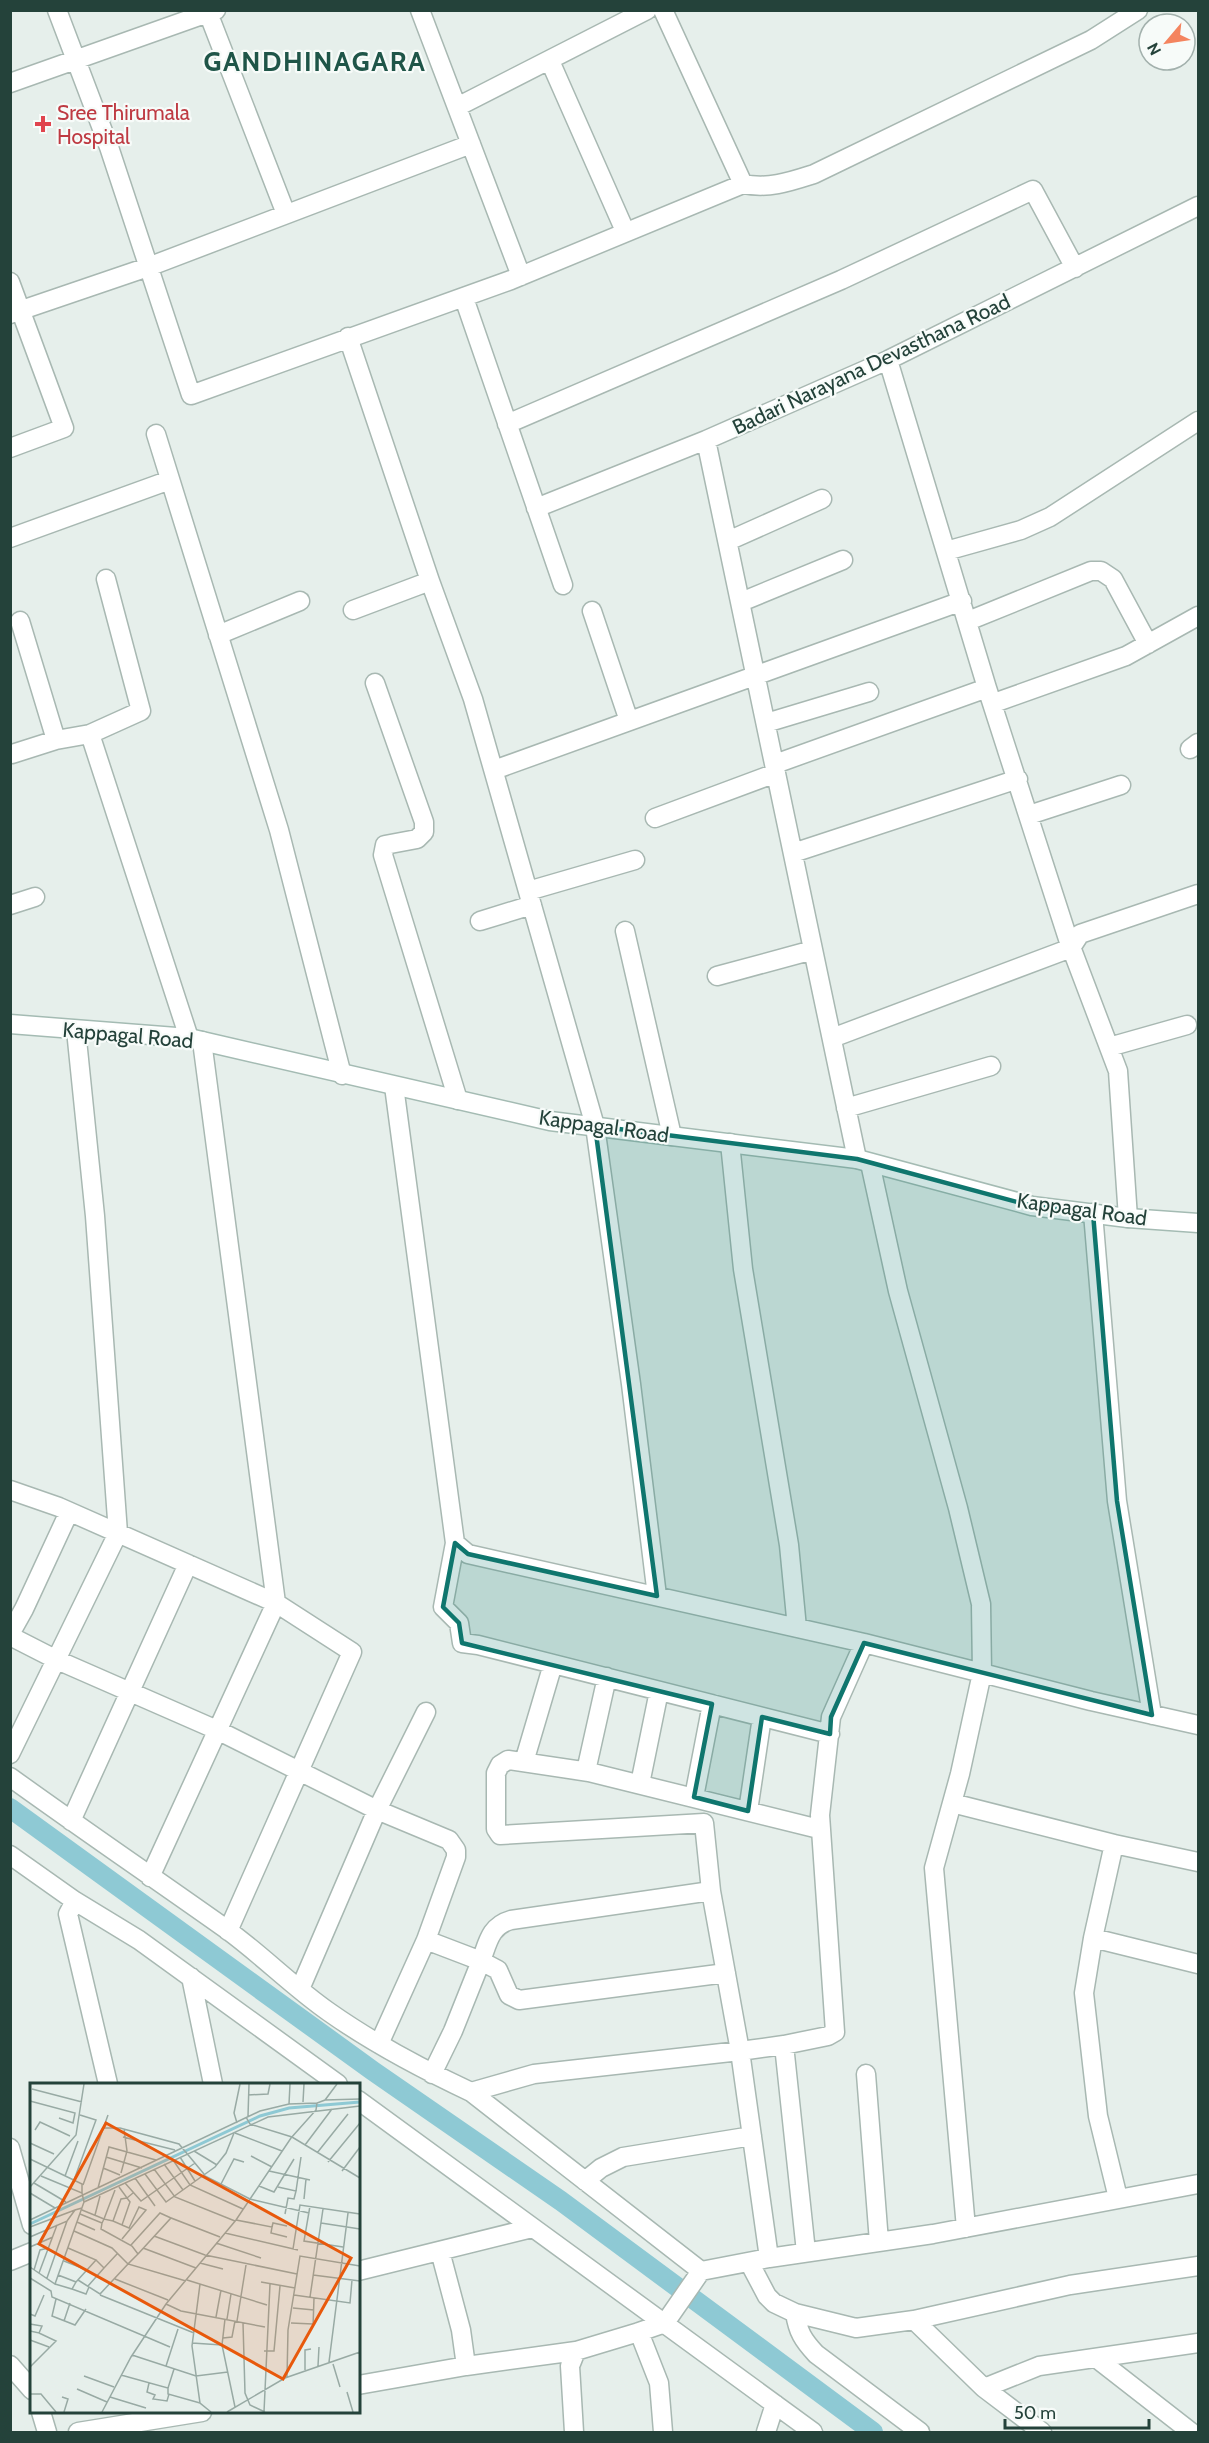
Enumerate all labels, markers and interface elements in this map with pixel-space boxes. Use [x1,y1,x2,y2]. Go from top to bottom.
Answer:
north arrow [1137,12,1197,72]
text: N [1143,39,1165,59]
district label: GANDHINAGARA [204,45,426,78]
place label: Sree Thirumala Hospital [57,100,190,149]
marker: Sree Thirumala Hospital [34,115,52,133]
street label: Badari Narayana Devasthana Road [728,289,1014,439]
street label: Kappagal Road [62,1017,194,1053]
street label: Kappagal Road [537,1104,671,1148]
street label: Kappagal Road [1015,1187,1149,1231]
inset map [30,2083,360,2413]
scale bar [1005,2392,1149,2430]
text: 50 m [1014,2402,1056,2424]

